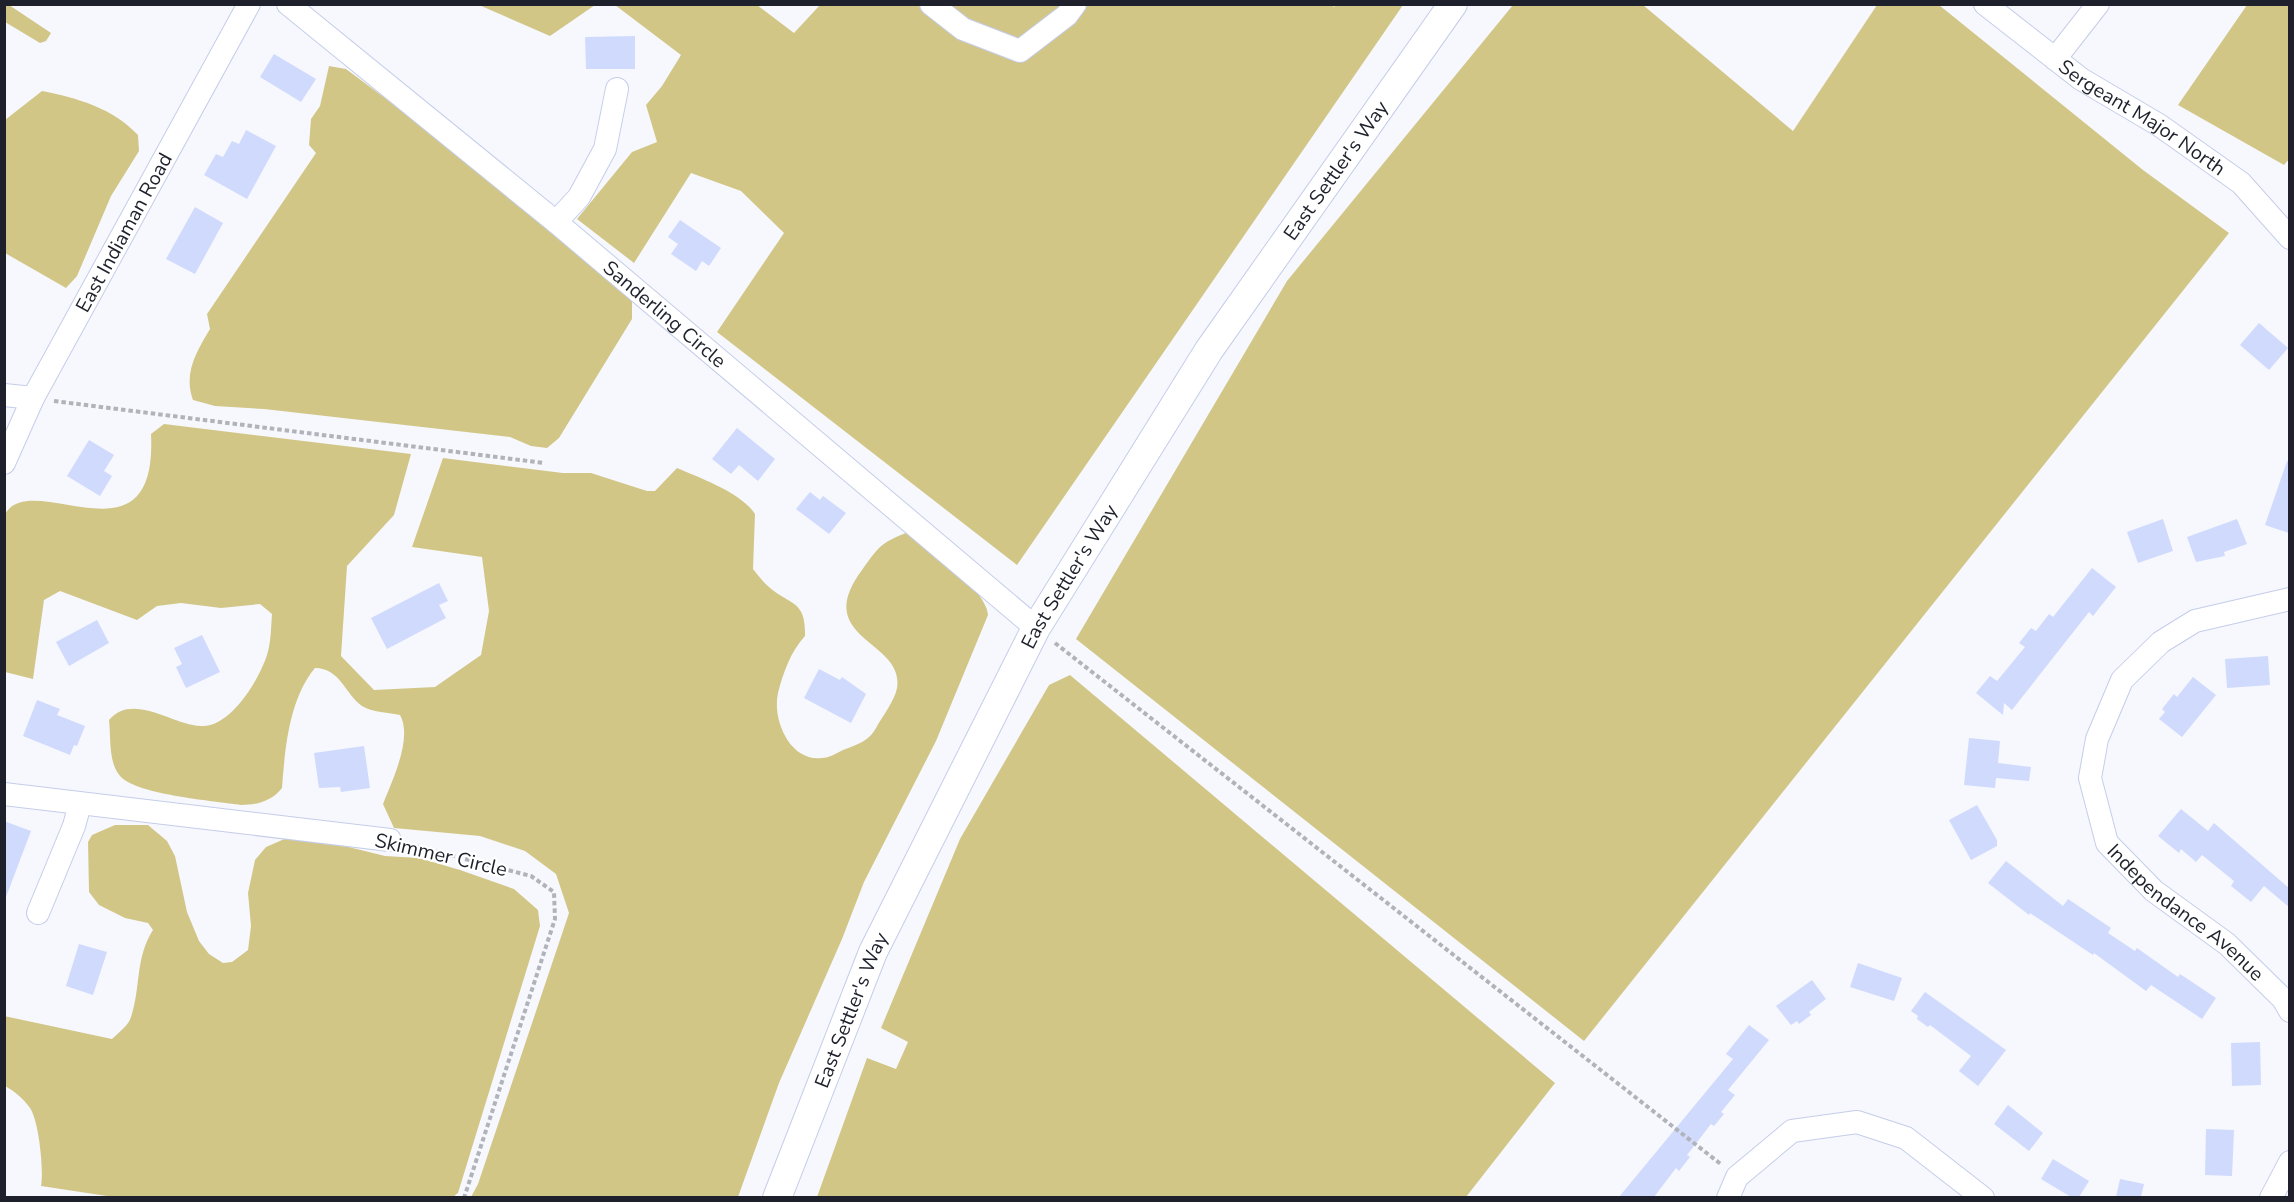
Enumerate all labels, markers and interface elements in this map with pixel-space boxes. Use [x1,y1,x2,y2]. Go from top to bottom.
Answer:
street label: Sergeant Major North [2053,53,2231,182]
street label: East Settler's Way [1277,95,1395,246]
street label: East Indiaman Road [69,148,178,317]
street label: Sanderling Circle [598,254,732,374]
street label: East Settler's Way [1014,498,1124,653]
street label: Skimmer Circle [372,827,510,883]
street label: Independance Avenue [2101,838,2270,987]
street label: East Settler's Way [808,927,895,1092]

